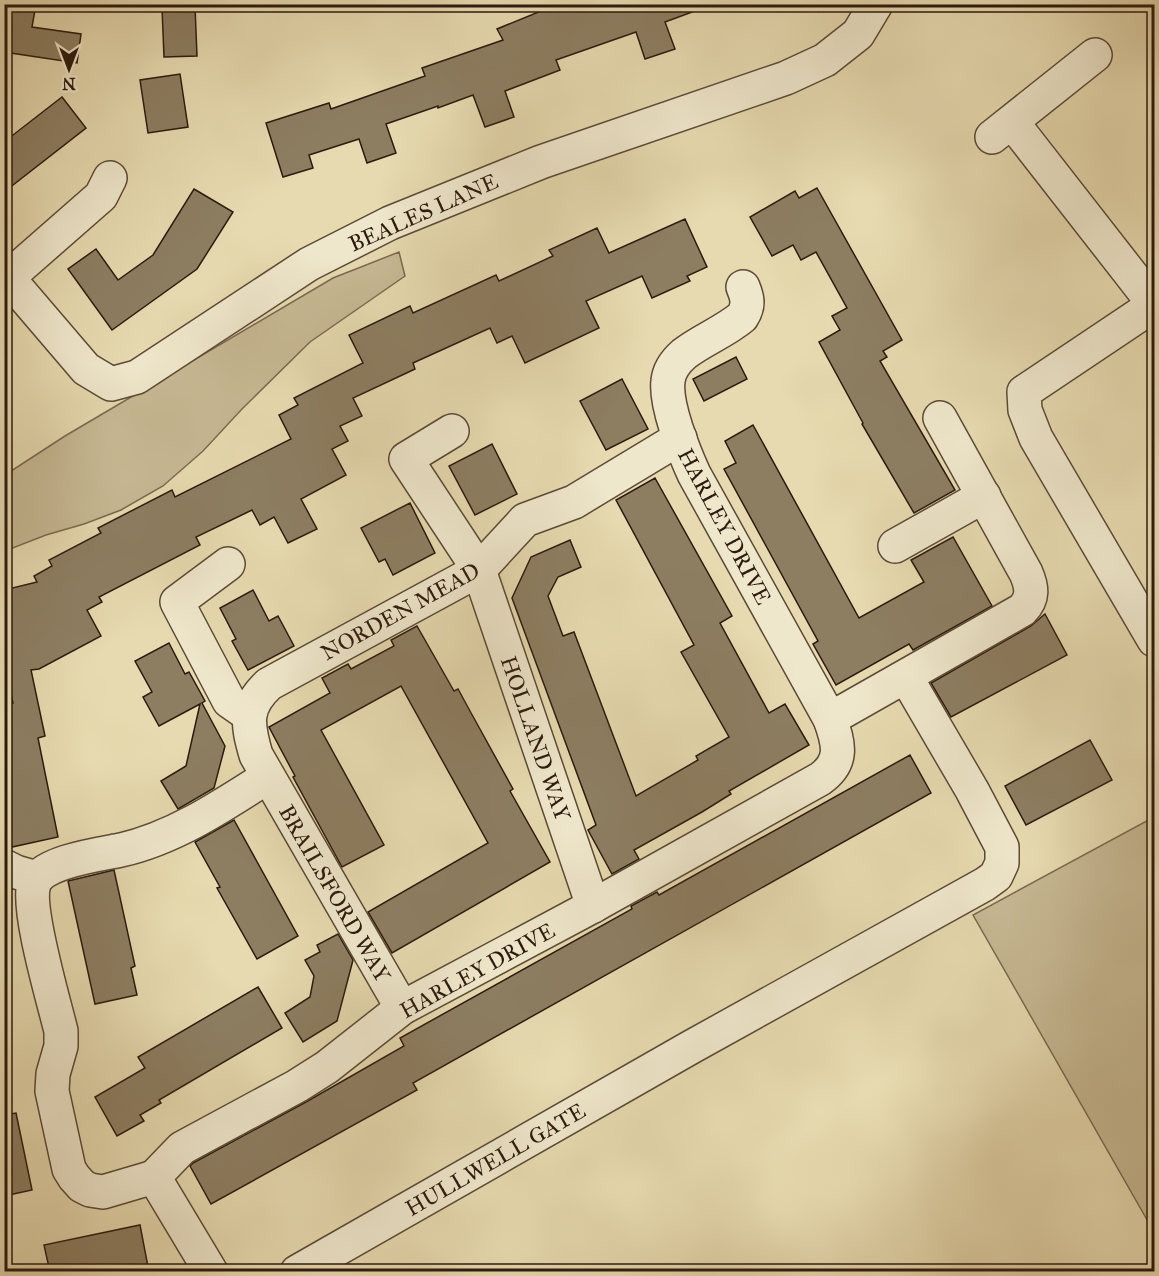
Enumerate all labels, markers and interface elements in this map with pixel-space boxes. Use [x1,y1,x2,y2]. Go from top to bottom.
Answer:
north arrow [39,39,99,99]
text: N [62,74,76,93]
street label: BEALES LANE [344,167,502,257]
street label: HARLEY DRIVE [672,444,777,609]
street label: NORDEN MEAD [316,557,484,666]
street label: HOLLAND WAY [495,652,577,825]
street label: BRAILSFORD WAY [273,800,397,987]
street label: HARLEY DRIVE [395,917,560,1024]
street label: HULLWELL GATE [400,1097,590,1222]

